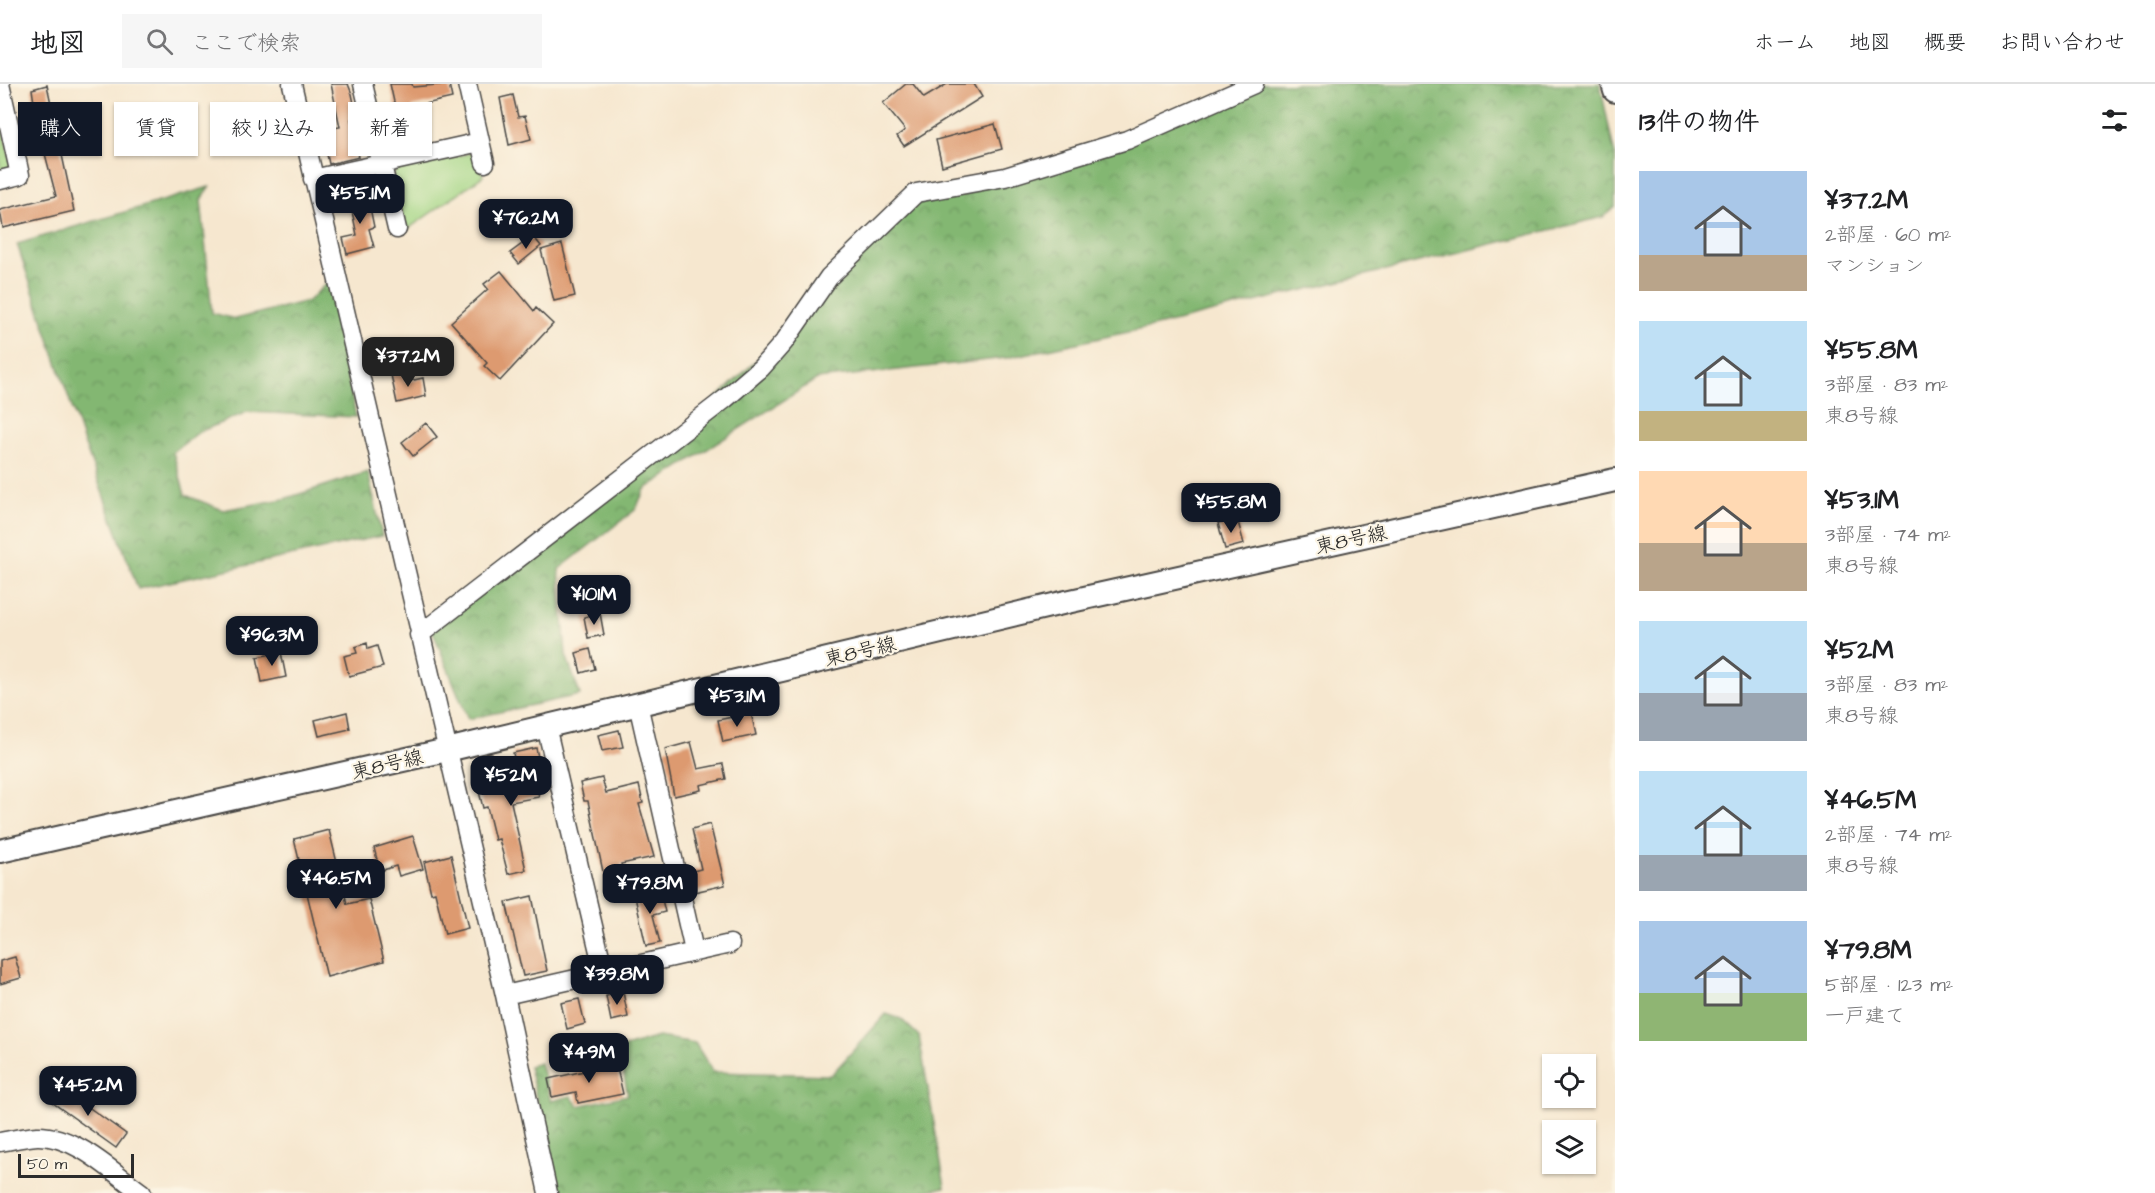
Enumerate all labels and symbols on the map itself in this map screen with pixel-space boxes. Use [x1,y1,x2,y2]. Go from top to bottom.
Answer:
pin: ¥55.1M [311,174,409,225]
pin: ¥76.2M [477,199,575,250]
pin: ¥37.2M [359,337,457,388]
pin: ¥55.8M [1182,483,1280,534]
street label: 東8号線 [1313,519,1390,561]
pin: ¥101M [552,575,636,626]
pin: ¥96.3M [223,616,321,667]
street label: 東8号線 [822,630,899,674]
pin: ¥53.1M [688,677,786,728]
street label: 東8号線 [349,743,426,787]
pin: ¥52M [475,756,547,807]
pin: ¥46.5M [287,859,385,910]
pin: ¥79.8M [601,864,699,915]
pin: ¥39.8M [568,955,666,1006]
pin: ¥49M [553,1033,625,1084]
pin: ¥45.2M [39,1066,137,1117]
scale bar [18,1151,134,1178]

